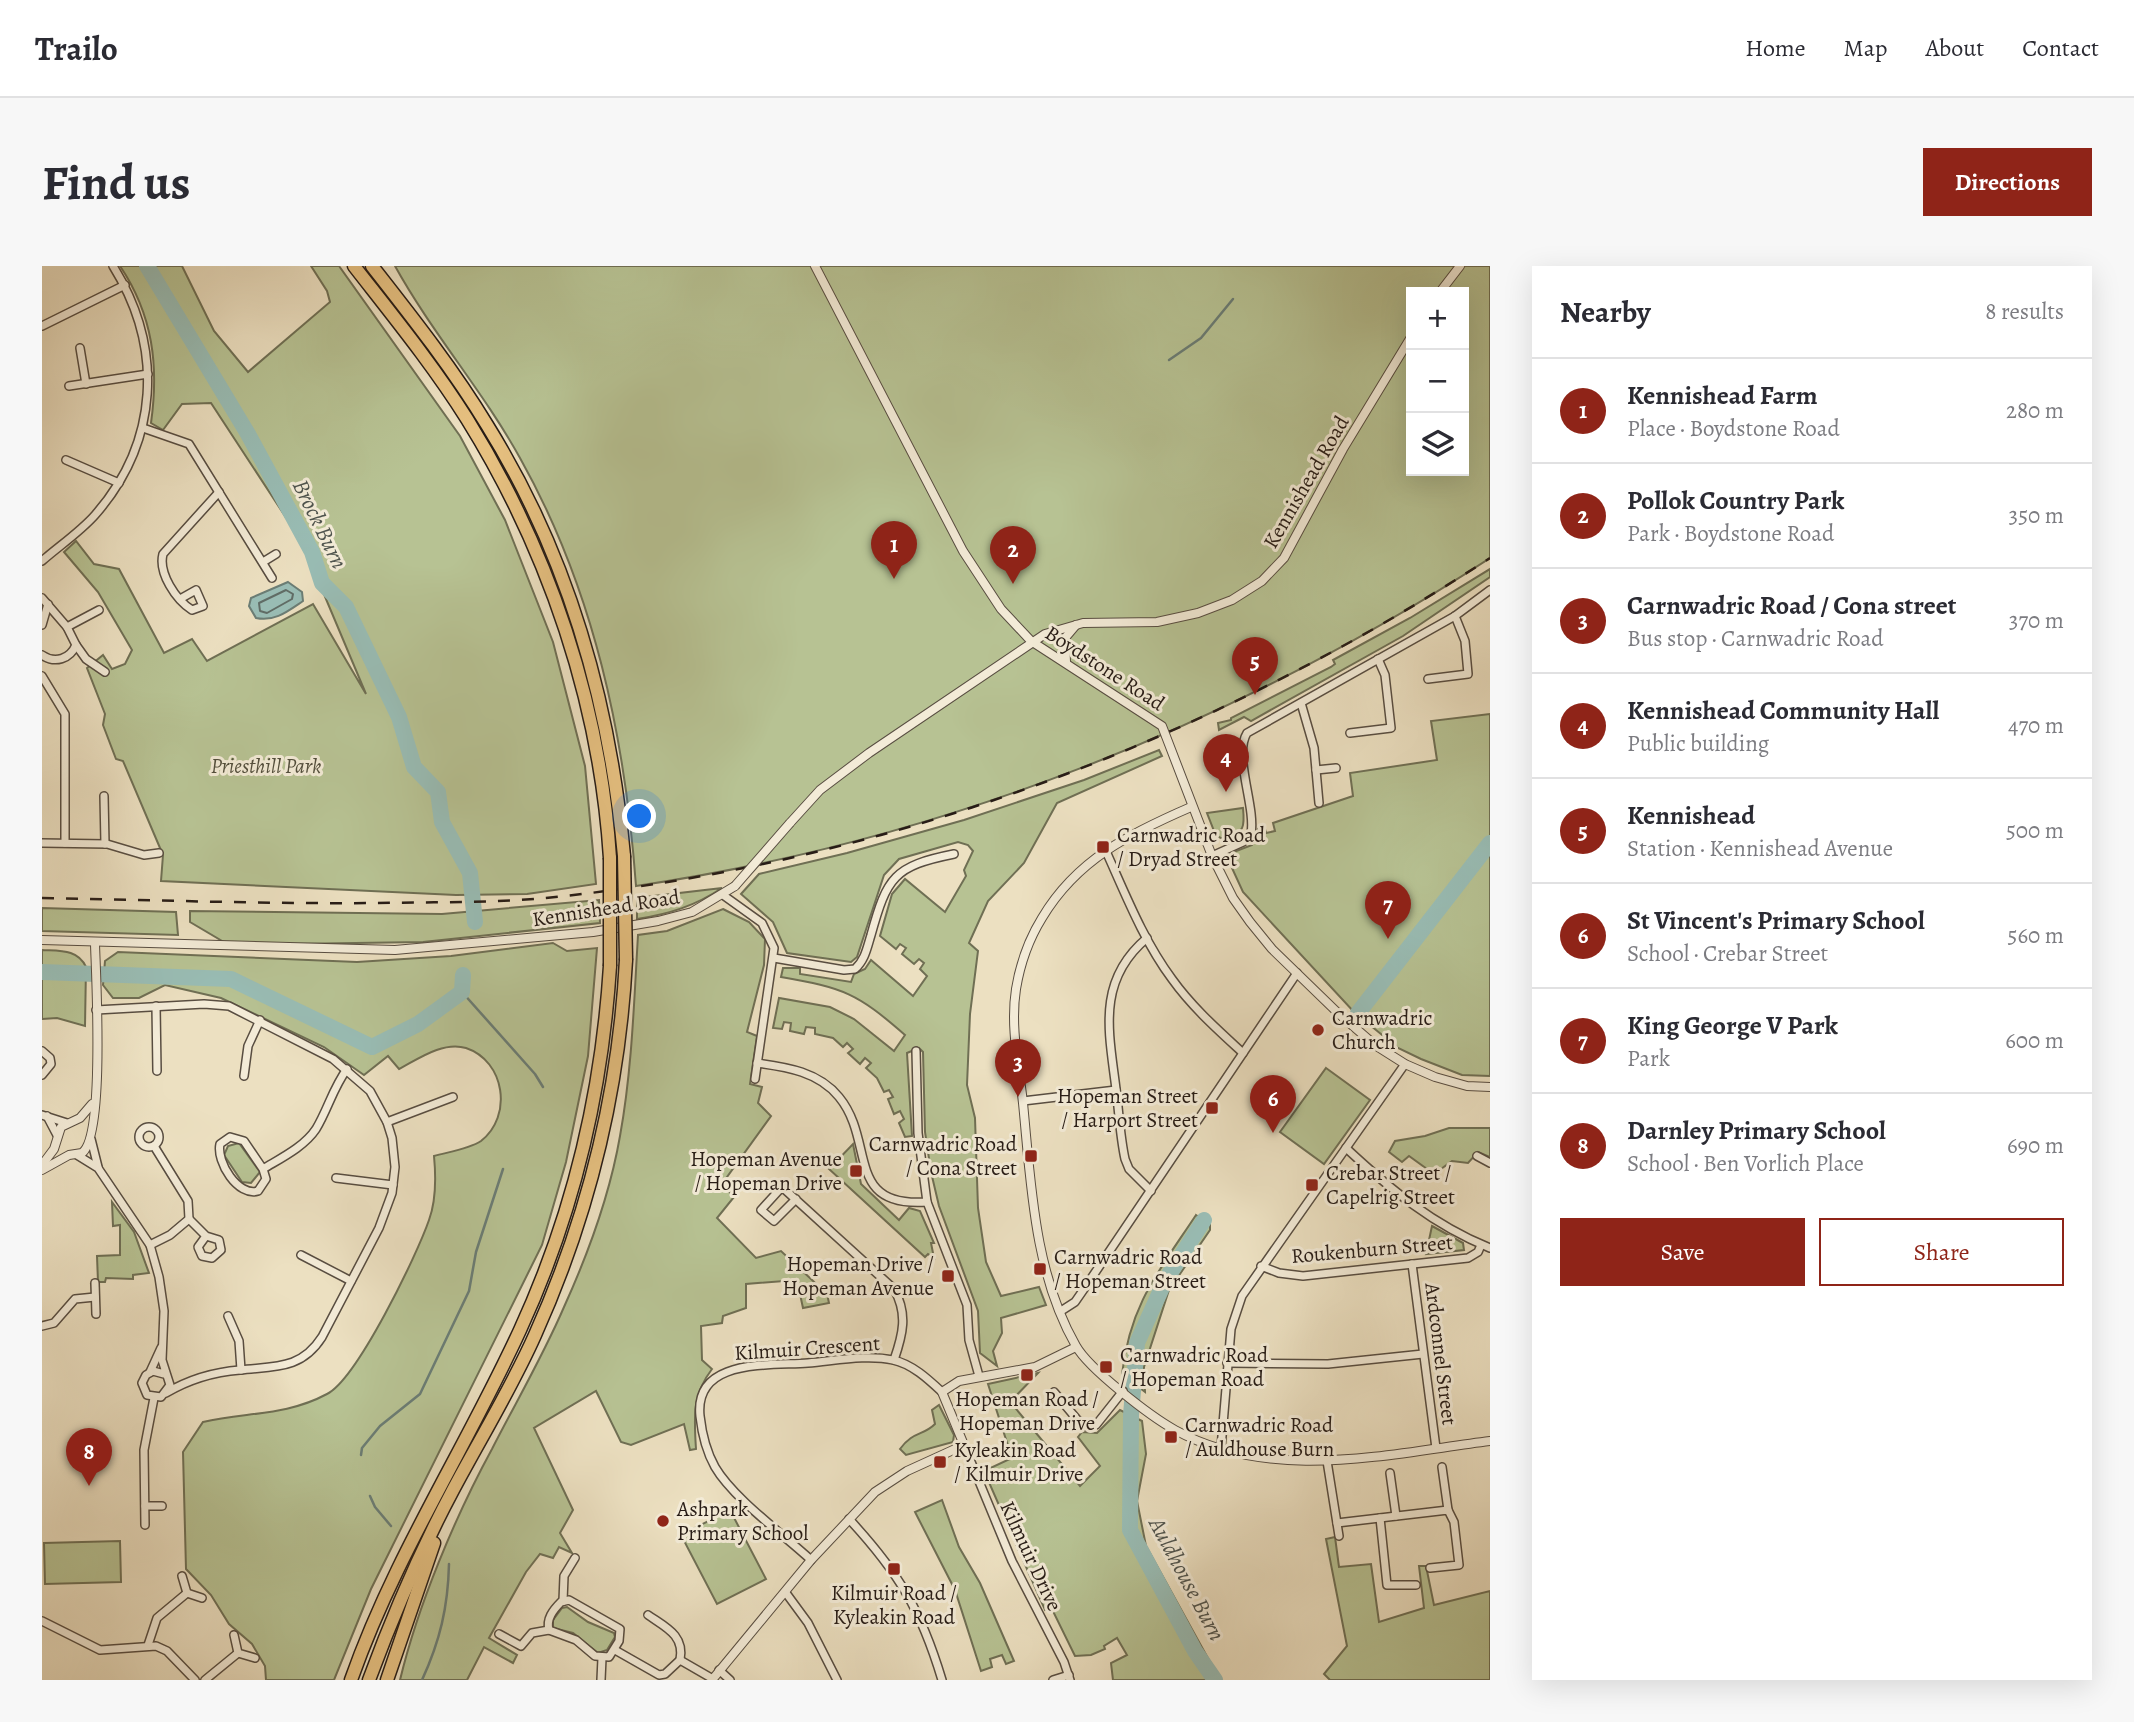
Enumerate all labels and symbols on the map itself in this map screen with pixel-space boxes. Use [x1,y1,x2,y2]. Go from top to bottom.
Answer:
street label: Kennishead Road [1257,410,1356,553]
water label: Brock Burn [285,474,355,574]
pin: 1 [871,521,917,579]
pin: 2 [990,526,1036,584]
street label: Boydstone Road [1040,619,1171,718]
pin: 5 [1232,637,1278,695]
pin: 4 [1203,734,1249,792]
park label: Priesthill Park [211,752,321,780]
your location [622,799,656,833]
place label: Carnwadric Road / Dryad Street [1117,821,1266,873]
marker: Carnwadric Road / Dryad Street [1095,839,1111,855]
pin: 7 [1365,881,1411,939]
street label: Kennishead Road [530,882,682,933]
place label: Carnwadric Church [1332,1004,1433,1056]
marker: Carnwadric Church [1310,1022,1326,1038]
pin: 3 [995,1039,1041,1097]
pin: 6 [1250,1075,1296,1133]
place label: Hopeman Street / Harport Street [1057,1082,1198,1134]
marker: Hopeman Street / Harport Street [1204,1100,1220,1116]
place label: Carnwadric Road / Cona Street [869,1130,1018,1182]
place label: Hopeman Avenue / Hopeman Drive [690,1145,842,1197]
marker: Carnwadric Road / Cona Street [1023,1148,1039,1164]
place label: Crebar Street / Capelrig Street [1326,1159,1455,1211]
marker: Hopeman Avenue / Hopeman Drive [848,1163,864,1179]
marker: Crebar Street / Capelrig Street [1304,1177,1320,1193]
street label: Roukenburn Street [1290,1228,1454,1270]
place label: Carnwadric Road / Hopeman Street [1054,1243,1206,1295]
place label: Hopeman Drive / Hopeman Avenue [782,1250,934,1302]
marker: Carnwadric Road / Hopeman Street [1032,1261,1048,1277]
marker: Hopeman Drive / Hopeman Avenue [940,1268,956,1284]
street label: Ardconnel Street [1418,1280,1464,1427]
street label: Kilmuir Crescent [733,1329,881,1367]
place label: Carnwadric Road / Hopeman Road [1120,1341,1269,1393]
marker: Carnwadric Road / Hopeman Road [1098,1359,1114,1375]
marker: Hopeman Road / Hopeman Drive [1019,1367,1035,1383]
place label: Hopeman Road / Hopeman Drive [955,1385,1099,1437]
place label: Carnwadric Road / Auldhouse Burn [1185,1411,1334,1463]
pin: 8 [66,1428,112,1486]
marker: Carnwadric Road / Auldhouse Burn [1163,1429,1179,1445]
place label: Kyleakin Road / Kilmuir Drive [954,1436,1083,1488]
marker: Kyleakin Road / Kilmuir Drive [932,1454,948,1470]
place label: Ashpark Primary School [676,1495,808,1547]
street label: Kilmuir Drive [993,1496,1069,1616]
water label: Auldhouse Burn [1141,1511,1232,1646]
marker: Ashpark Primary School [655,1513,671,1529]
marker: Kilmuir Road / Kyleakin Road [886,1561,902,1577]
place label: Kilmuir Road / Kyleakin Road [831,1579,957,1631]

